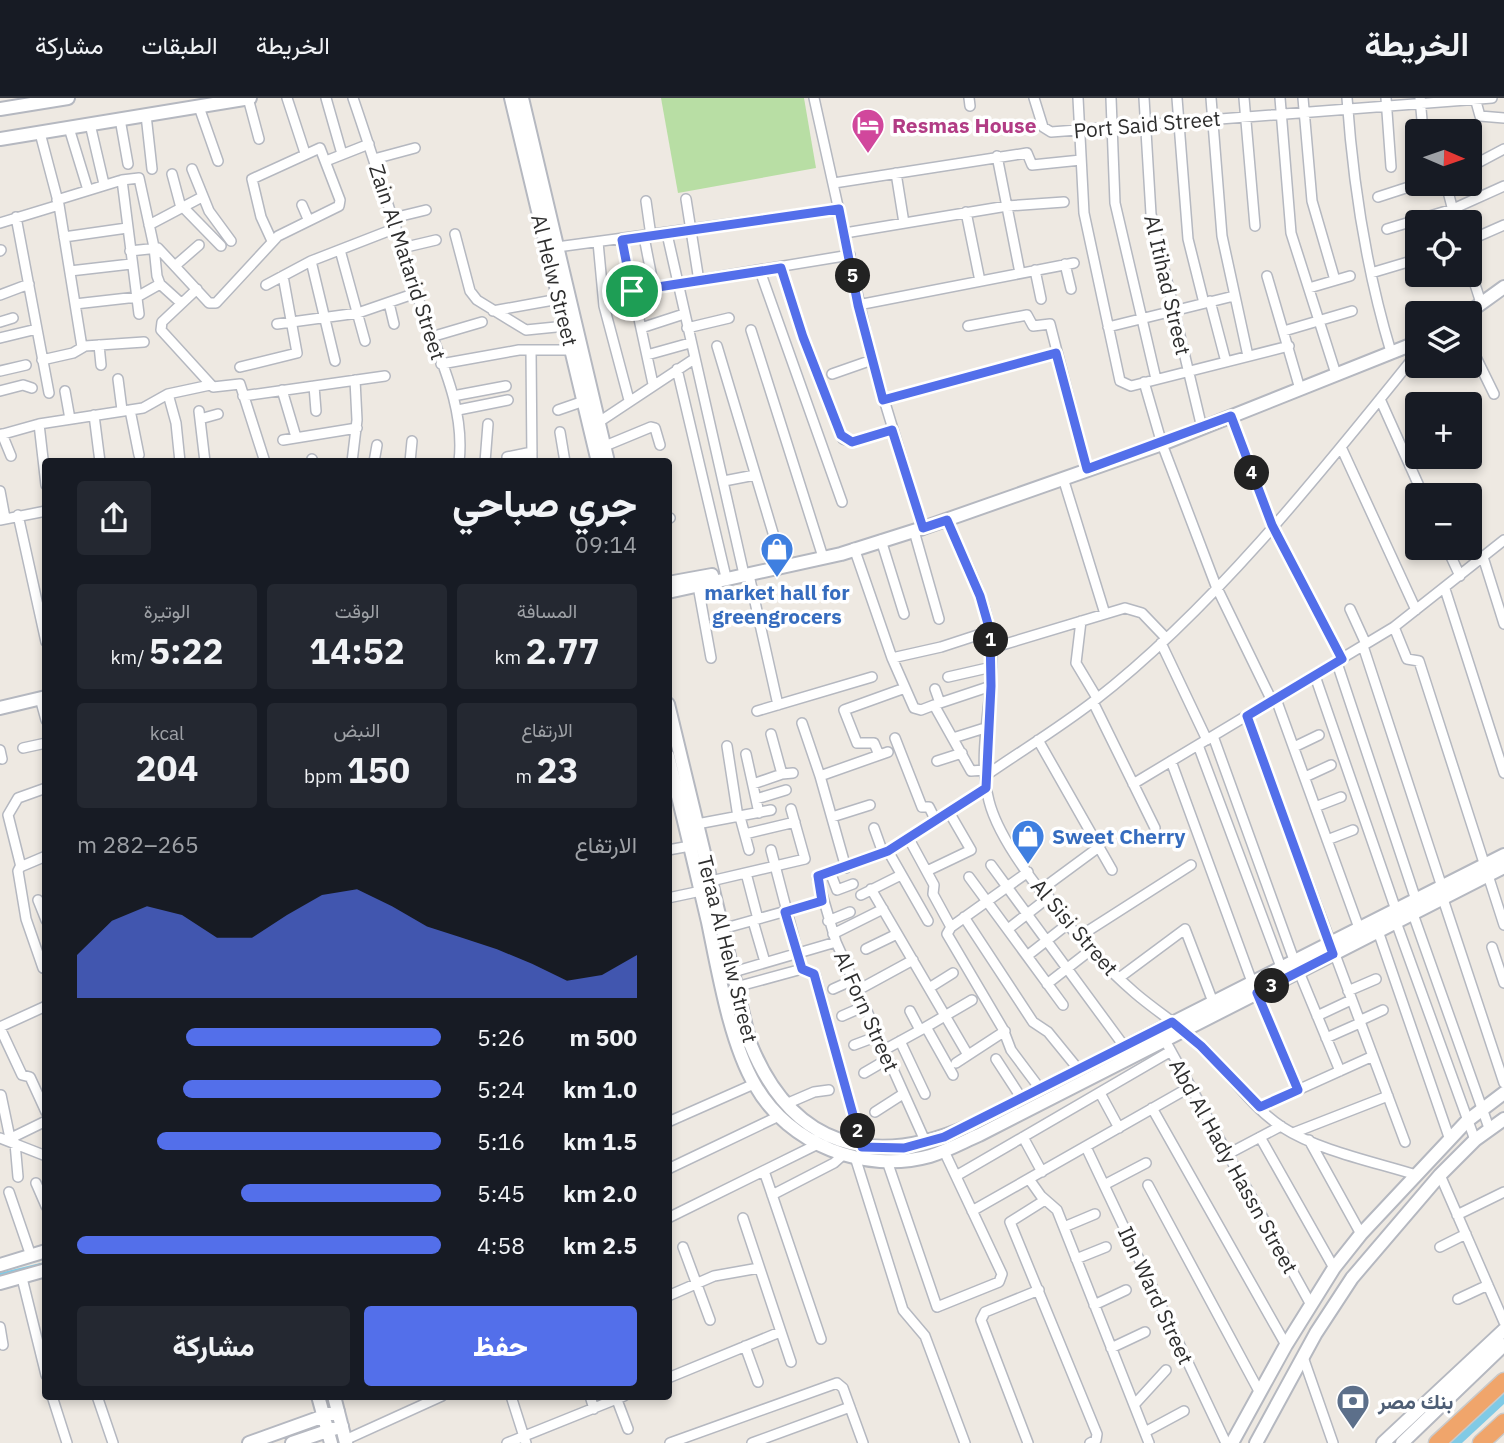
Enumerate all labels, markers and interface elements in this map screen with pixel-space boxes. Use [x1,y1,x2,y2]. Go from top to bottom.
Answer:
text: الخريطة [1365,22,1469,65]
text: مشاركة [35,29,103,61]
text: الطبقات [141,29,218,61]
text: الخريطة [256,29,330,61]
street label: Port Said Street [1072,104,1222,144]
hotel icon: Resmas House [849,106,887,155]
place label: Resmas House [892,111,1037,139]
north arrow [1405,119,1482,196]
map controls [1405,119,1482,560]
street label: Zain Al Matarid Street [363,161,453,363]
button: locate [1405,210,1482,287]
street label: Al Helw Street [525,211,585,349]
street label: Al Itihad Street [1138,212,1198,358]
pin: 5 [836,258,870,294]
pin [602,261,662,321]
text: 5 [847,263,858,287]
icon: arrive [613,272,651,310]
button: layers [1405,301,1482,378]
button: + [1405,392,1482,469]
pin: 4 [1234,456,1270,490]
text: 4 [1246,460,1257,484]
text: جري صباحي [452,478,637,527]
button: share [77,481,151,555]
button: − [1405,483,1482,560]
text: 09:14 [575,529,637,559]
shop icon: market hall for greengrocers [758,530,796,579]
place label: market hall for greengrocers [704,578,850,630]
text: الوتيرة [144,599,190,623]
text: الوقت [335,599,379,623]
text: المسافة [517,599,577,623]
pin: 1 [974,622,1009,658]
text: 1 [985,627,996,651]
text: 5:22 [149,628,223,674]
text: 14:52 [309,628,405,674]
text: 2.77 [526,628,599,674]
text: /km [111,645,149,669]
text: km [495,645,526,669]
text: النبض [333,718,381,742]
text: الارتفاع [521,718,573,742]
text: kcal [150,721,184,745]
text: 204 [135,745,199,791]
text: 150 [347,747,410,793]
text: 23 [537,747,579,793]
text: bpm [304,764,347,788]
text: m [515,764,537,788]
shop icon: Sweet Cherry [1009,817,1047,866]
place label: Sweet Cherry [1052,822,1186,850]
text: 265–282 m [77,829,199,859]
text: الارتفاع [575,829,637,859]
street label: Teraa Al Helw Street [691,852,765,1046]
street label: Al Sisi Street [1025,873,1125,981]
street label: Al Forn Street [828,946,906,1076]
pin: 3 [1254,968,1290,1004]
text: 3 [1266,973,1277,997]
text: 5:26 [477,1022,525,1052]
text: 500 m [570,1022,637,1052]
street label: Abd Al Hady Hassn Street [1163,1054,1305,1278]
text: 5:24 [477,1074,525,1104]
text: 1.0 km [563,1074,637,1104]
pin: 2 [840,1114,876,1148]
text: 2 [852,1118,863,1142]
text: 5:16 [477,1126,525,1156]
text: 1.5 km [563,1126,637,1156]
text: 5:45 [477,1178,525,1208]
text: 2.0 km [563,1178,637,1208]
street label: Ibn Ward Street [1112,1221,1200,1369]
text: 4:58 [477,1230,525,1260]
text: 2.5 km [563,1230,637,1260]
button: مشاركة [77,1306,350,1386]
button: حفظ [364,1306,637,1386]
bank icon: بنك مصر [1334,1382,1372,1431]
place label: بنك مصر [1377,1387,1454,1415]

